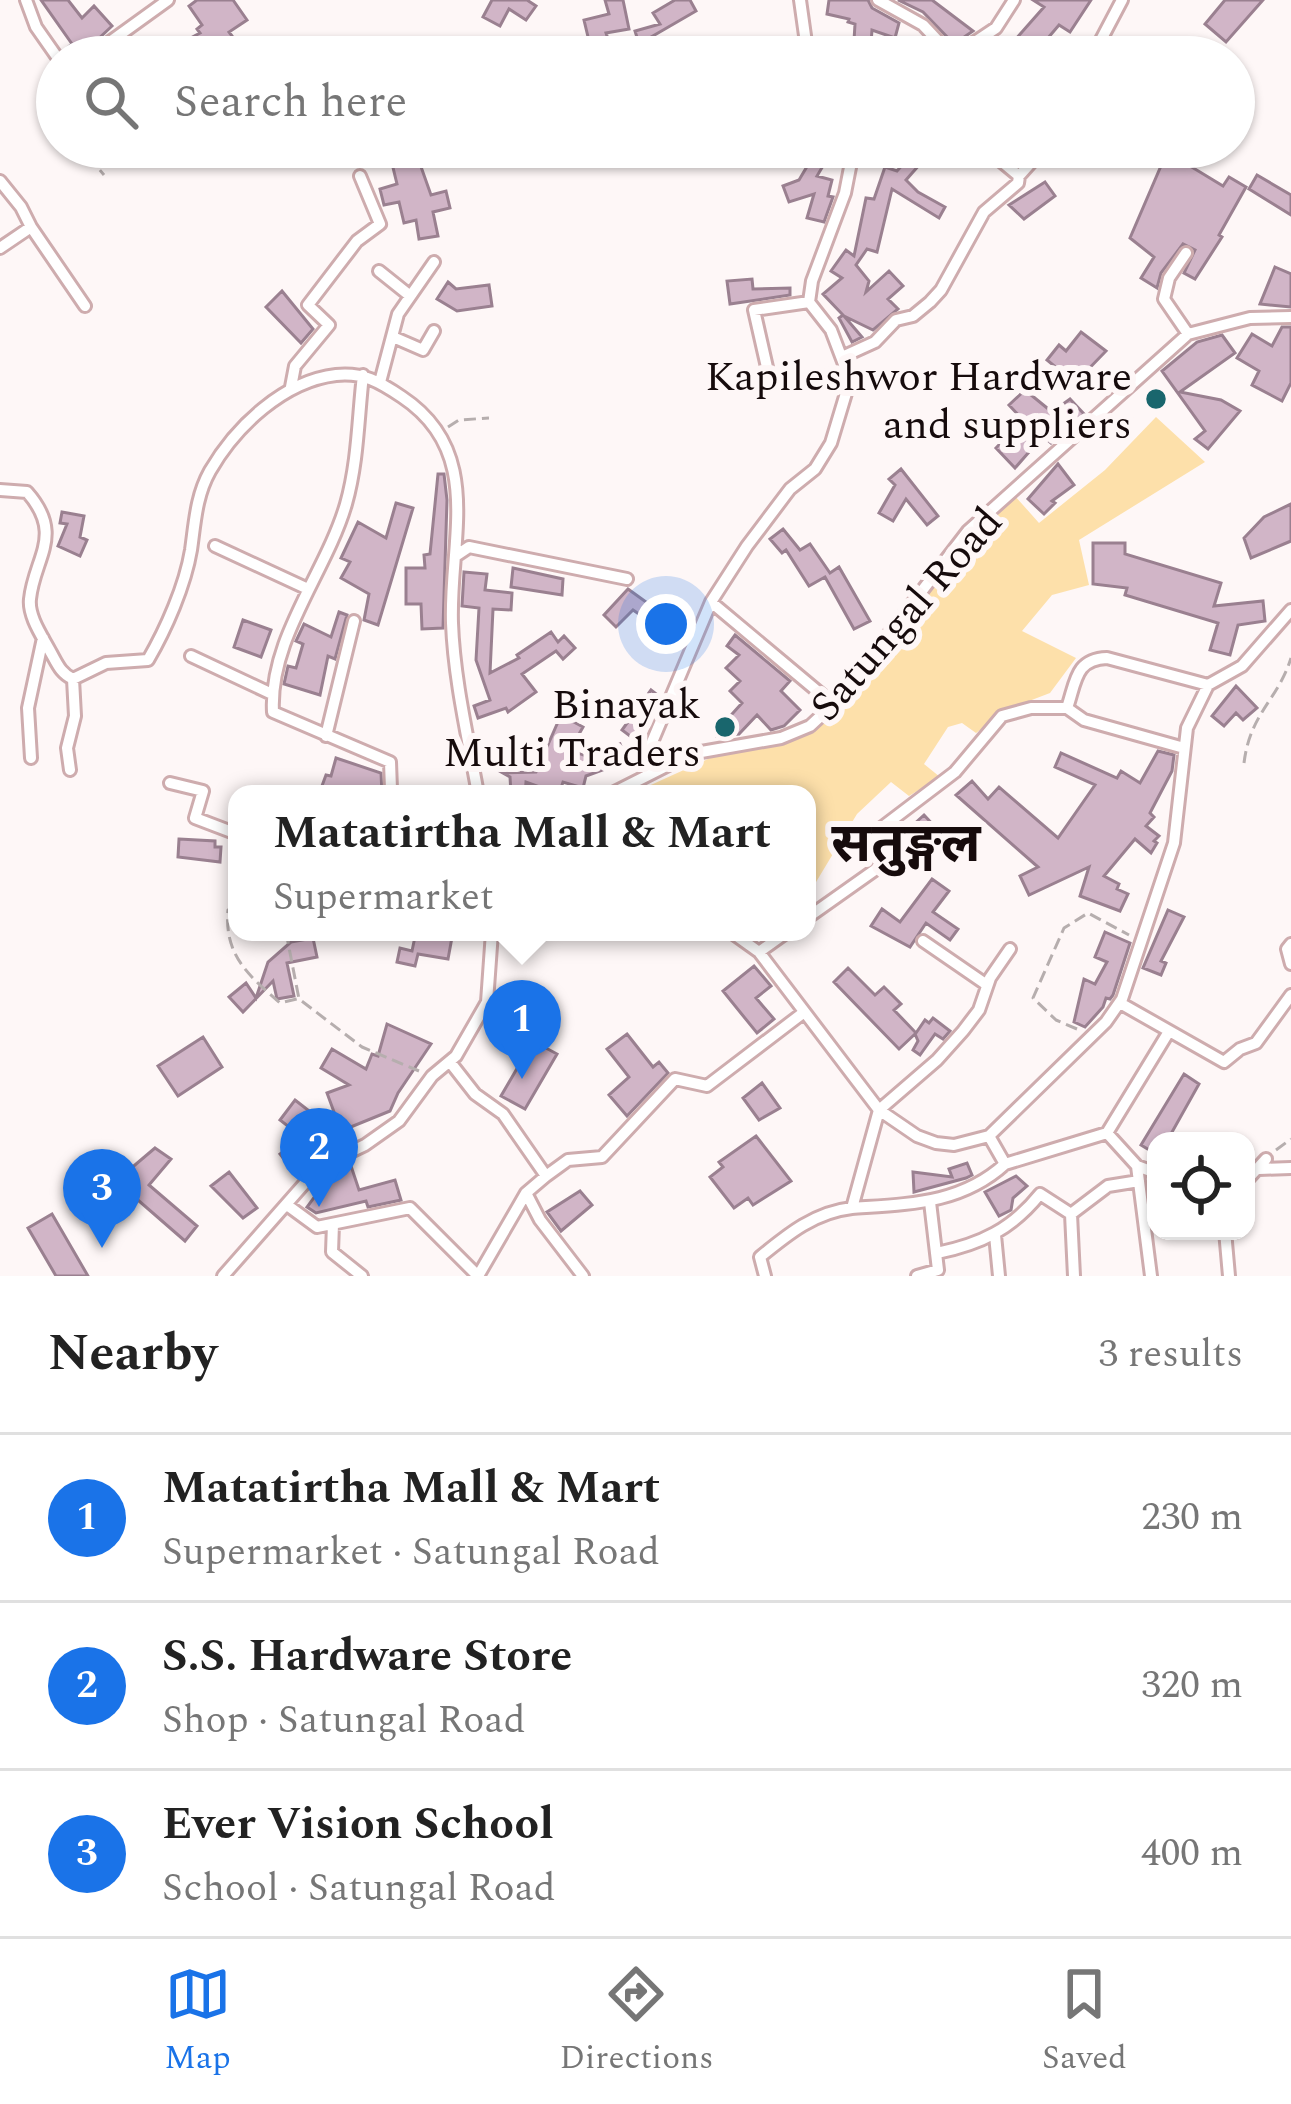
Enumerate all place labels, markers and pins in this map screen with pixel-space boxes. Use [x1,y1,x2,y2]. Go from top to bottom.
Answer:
place label: Kapileshwor Hardware and suppliers [705,346,1132,457]
marker: Kapileshwor Hardware and suppliers [1143,386,1169,412]
place label: Binayak Multi Traders [443,674,701,785]
marker: Binayak Multi Traders [712,714,738,740]
pin: 1 [483,980,561,1079]
pin: 2 [280,1108,358,1207]
pin: 3 [63,1149,141,1248]

